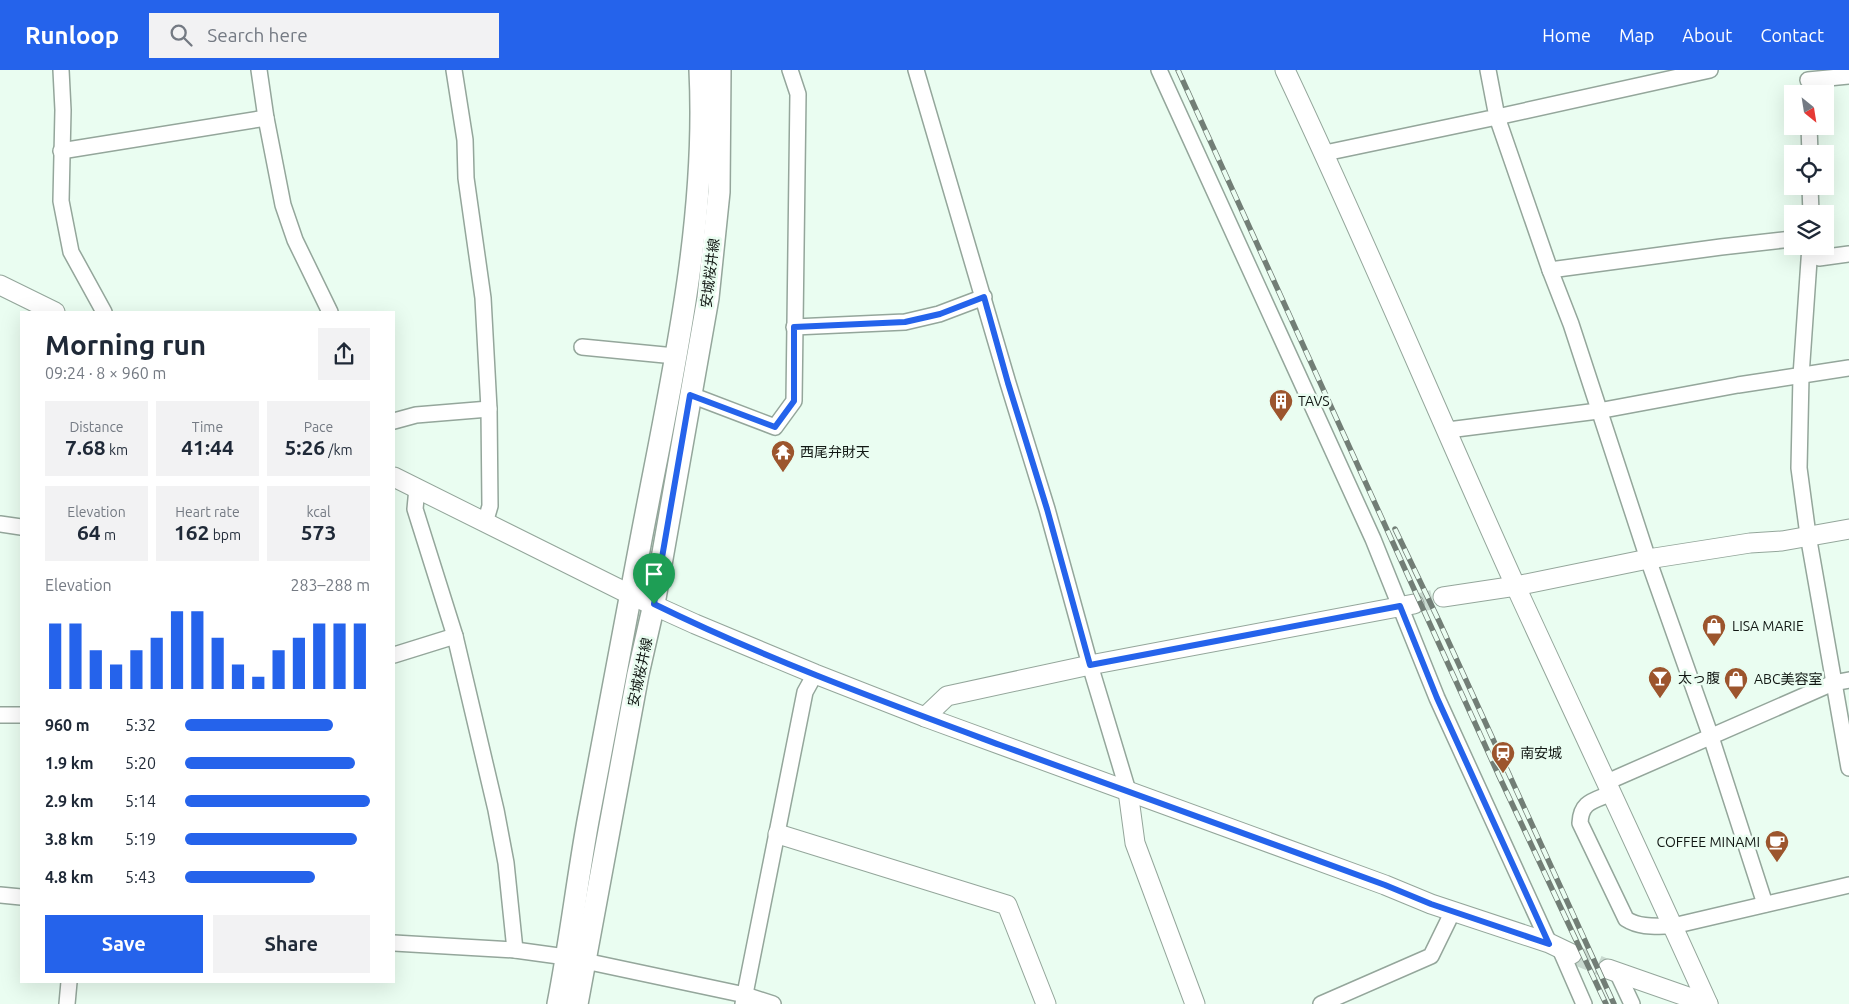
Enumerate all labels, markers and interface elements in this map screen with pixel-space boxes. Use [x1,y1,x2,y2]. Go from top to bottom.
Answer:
search box [149,13,499,58]
icon: search [167,21,195,49]
text: Runloop [25,22,119,49]
text: Search here [207,24,308,46]
text: Home [1542,25,1591,45]
text: Map [1619,25,1654,45]
text: About [1682,25,1732,45]
text: Contact [1760,25,1824,45]
north arrow [1784,85,1834,135]
map controls [1784,85,1834,255]
button: locate [1784,145,1834,195]
button: layers [1784,205,1834,255]
street label: 安城桜井線 [698,237,722,309]
button: share [318,328,370,380]
text: Morning run [45,329,206,360]
text: 09:24 · 8 × 960 m [45,364,166,382]
building icon: TAVS [1268,388,1294,422]
place label: TAVS [1298,393,1330,409]
text: Distance [69,419,124,435]
text: Time [192,419,223,435]
text: Pace [304,419,333,435]
text: 7.68 [65,435,106,459]
text: 41:44 [181,435,234,459]
text: 5:26 [284,435,325,459]
temple icon: 西尾弁財天 [770,439,796,473]
text: km [106,442,128,458]
text: /km [325,442,353,458]
place label: 西尾弁財天 [800,444,870,460]
text: Elevation [67,504,126,520]
text: Heart rate [175,504,240,520]
text: kcal [306,504,331,520]
text: 64 [77,520,101,544]
text: 162 [174,520,209,544]
text: 573 [301,520,336,544]
text: m [101,527,116,543]
text: bpm [209,527,241,543]
pin [633,553,675,604]
icon: arrive [640,560,668,588]
text: Elevation [45,576,112,594]
text: 283–288 m [290,576,370,594]
shop icon: LISA MARIE [1701,613,1727,647]
place label: LISA MARIE [1732,618,1804,634]
street label: 安城桜井線 [625,636,655,708]
bar icon: 太っ腹 [1647,665,1673,699]
shop icon: ABC美容室 [1723,666,1749,700]
place label: 太っ腹 [1678,670,1720,686]
place label: ABC美容室 [1754,671,1823,687]
text: 960 m [45,716,90,734]
text: 5:32 [125,716,156,734]
station icon: 南安城 [1490,740,1516,774]
place label: 南安城 [1520,745,1562,761]
text: 1.9 km [45,754,94,772]
text: 5:20 [125,754,156,772]
text: 2.9 km [45,792,94,810]
text: 5:14 [125,792,156,810]
cafe icon: COFFEE MINAMI [1764,829,1790,863]
text: 3.8 km [45,830,94,848]
text: 5:19 [125,830,156,848]
place label: COFFEE MINAMI [1656,834,1760,850]
text: 4.8 km [45,868,94,886]
text: 5:43 [125,868,156,886]
button: Save [45,915,203,973]
button: Share [213,915,370,973]

